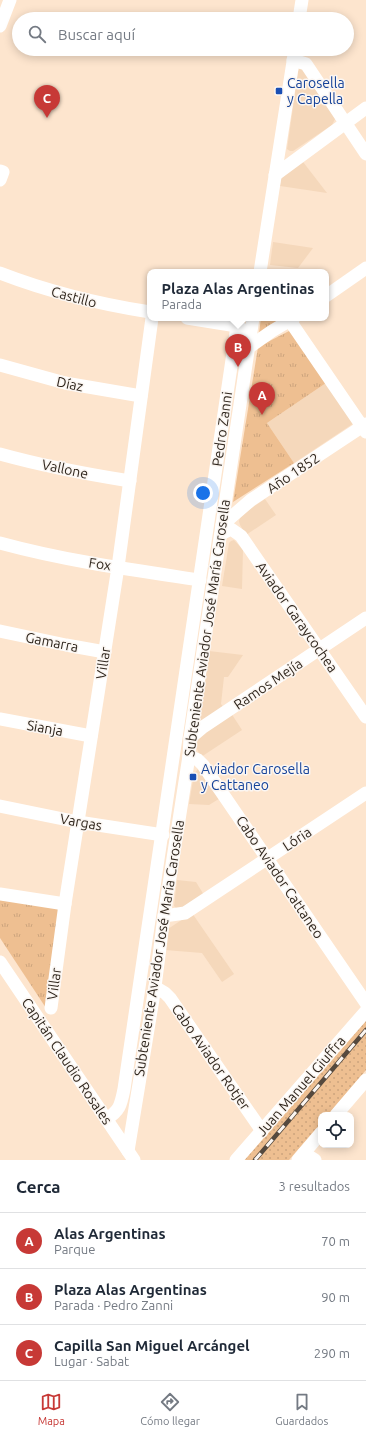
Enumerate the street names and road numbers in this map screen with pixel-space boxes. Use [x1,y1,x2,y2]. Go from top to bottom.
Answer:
street label: Castillo [50,283,98,311]
street label: Díaz [55,373,85,395]
street label: Pedro Zanni [209,391,235,467]
street label: Año 1852 [264,450,322,496]
street label: Vallone [40,456,90,482]
street label: Subteniente Aviador José María Carosella [181,498,233,758]
street label: Fox [88,554,112,574]
street label: Aviador Garaycochea [253,559,341,675]
street label: Gamarra [24,629,80,655]
street label: Villar [93,645,114,680]
street label: Ramos Mejía [231,655,305,713]
street label: Sianja [26,717,64,739]
street label: Vargas [59,810,103,834]
street label: Cabo Aviador Cattaneo [233,813,327,941]
street label: Subteniente Aviador José María Carosella [131,819,187,1077]
street label: Lória [280,824,314,854]
street label: Villar [44,966,64,1001]
street label: Capitán Claudio Rosales [19,995,115,1127]
street label: Cabo Aviador Rotjer [168,1001,254,1114]
street label: Juan Manuel Giuffra [253,1033,349,1139]

